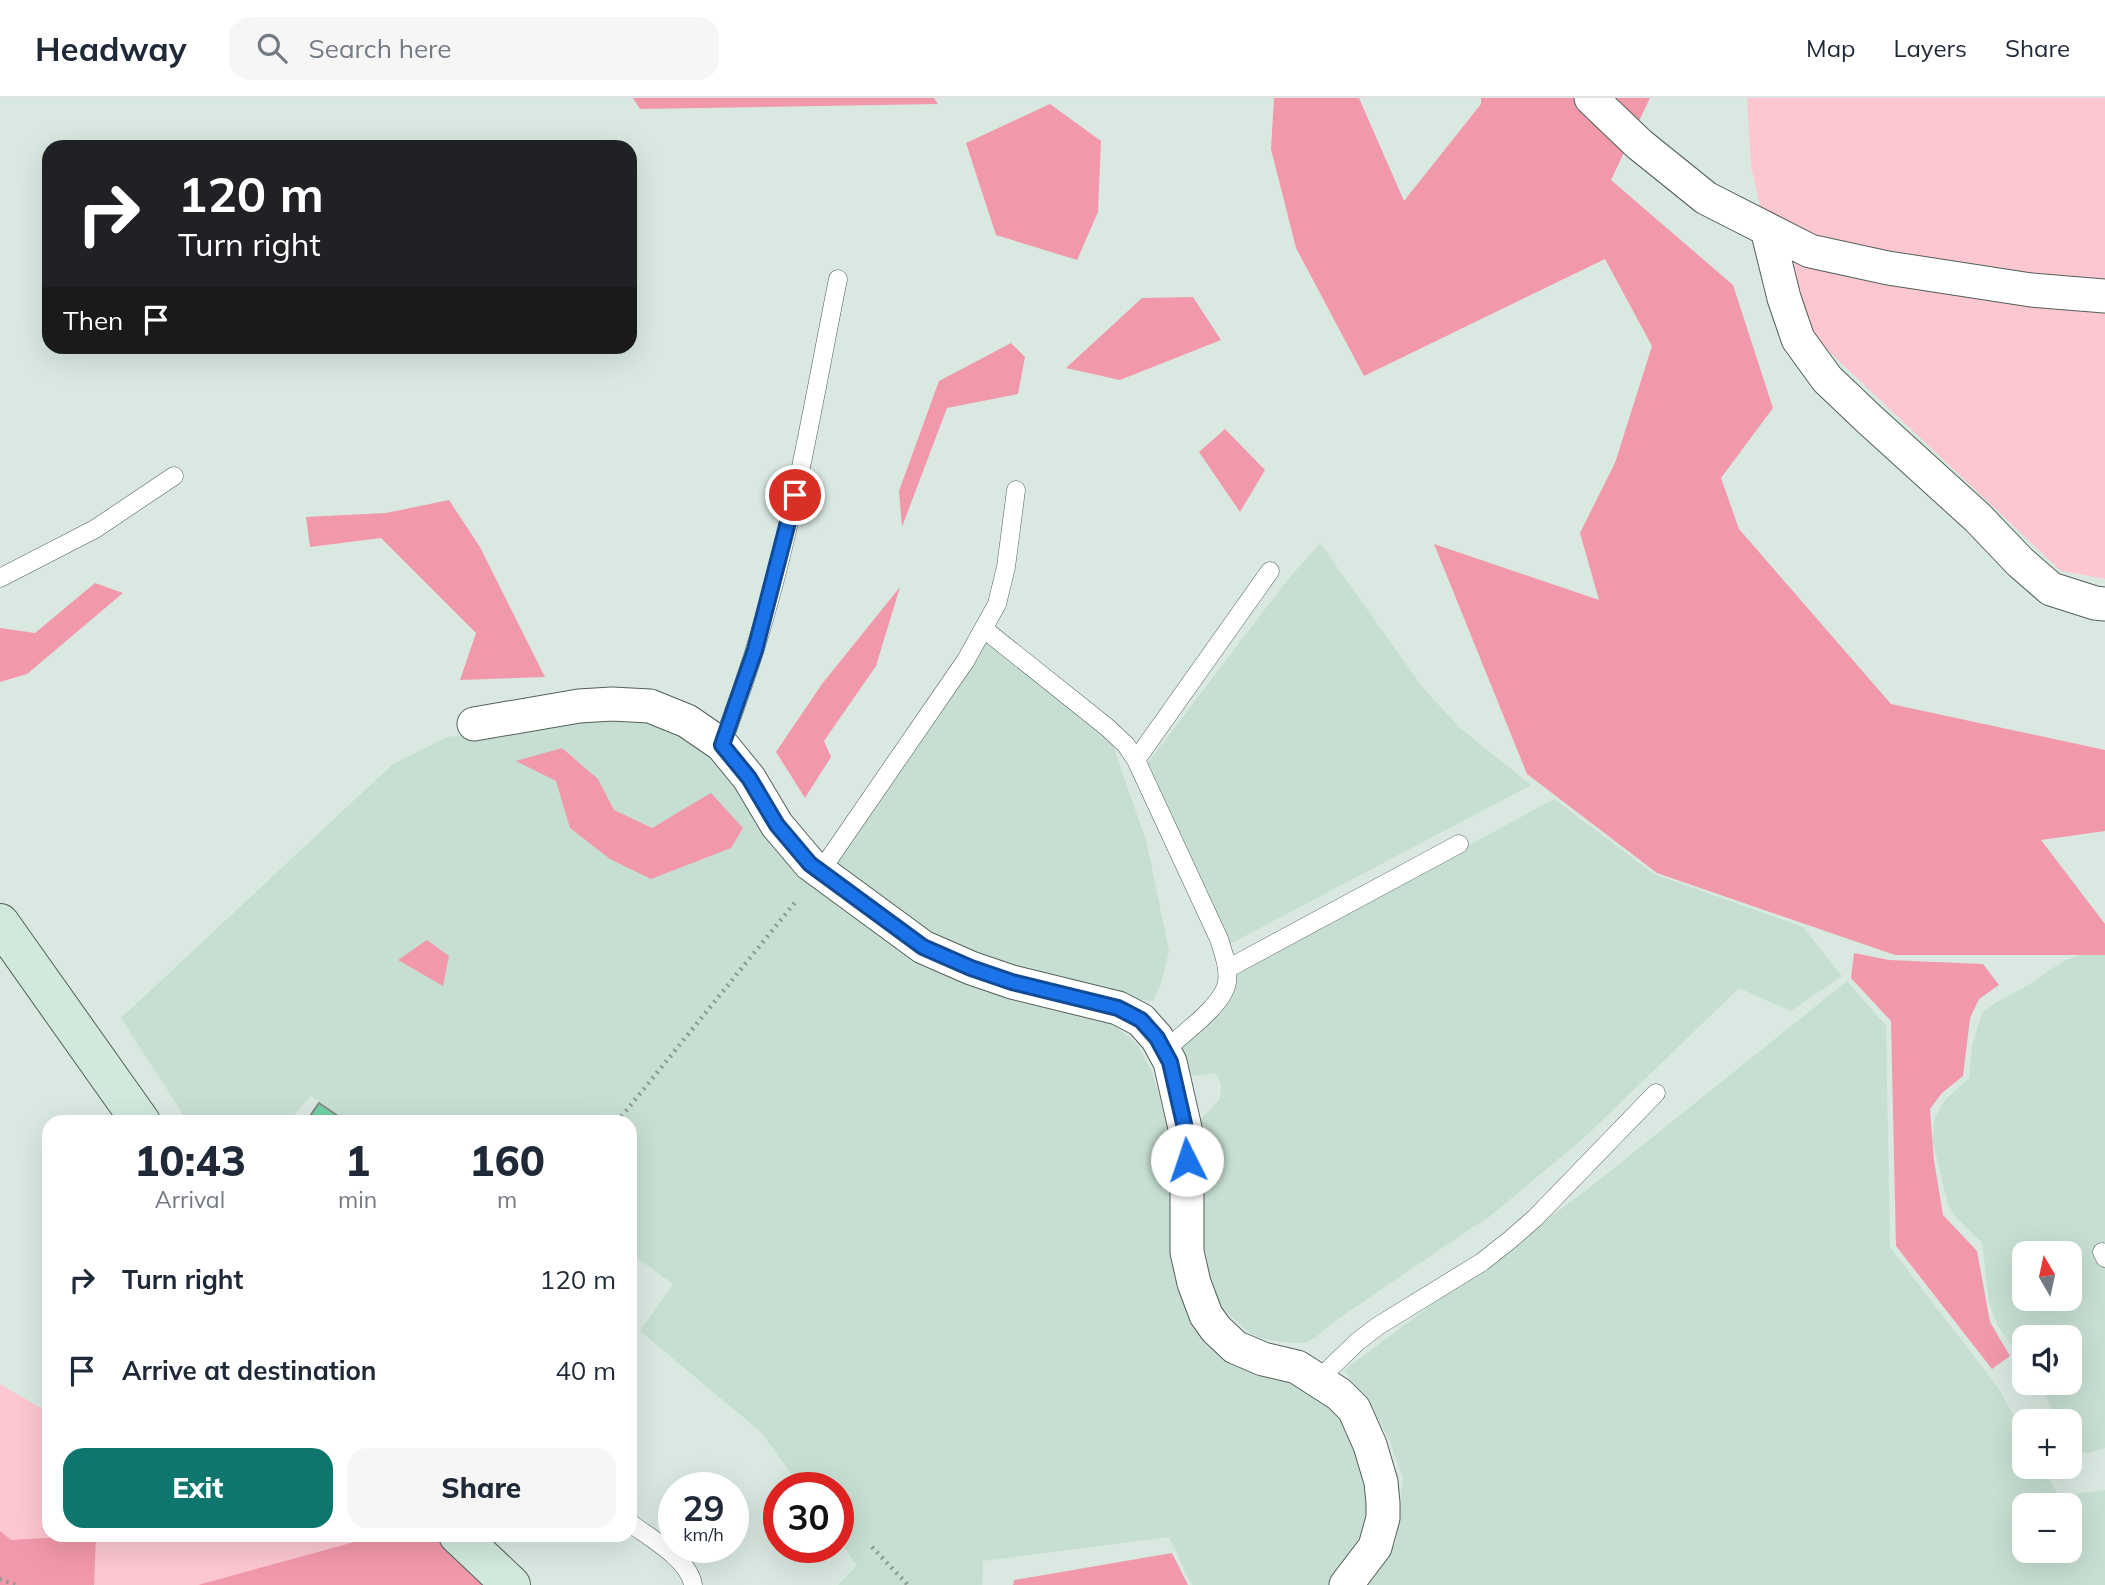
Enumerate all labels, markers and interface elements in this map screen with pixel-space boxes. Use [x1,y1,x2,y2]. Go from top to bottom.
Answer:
search box [229,17,719,80]
text: Headway [35,28,187,69]
icon: search [253,29,291,67]
text: Search here [309,32,451,65]
text: Map [1806,33,1855,63]
text: Layers [1893,33,1967,63]
text: Share [2005,33,2070,63]
text: 120 m [178,163,324,224]
icon: right [63,168,154,259]
text: Turn right [178,224,321,264]
icon: arrive [137,301,175,339]
text: Then [63,304,123,337]
pin [765,465,825,525]
icon: arrive [776,476,814,514]
position arrow [1150,1123,1224,1197]
text: 10:43 [134,1134,246,1187]
text: 1 [345,1134,370,1187]
text: 160 [469,1134,545,1187]
text: Arrival [155,1185,225,1214]
text: min [338,1185,377,1214]
text: m [497,1185,517,1214]
north arrow [2012,1241,2082,1311]
map controls [2012,1241,2082,1563]
icon: right [63,1261,101,1299]
text: Turn right [122,1263,243,1296]
text: 120 m [540,1263,616,1296]
button: sound [2012,1325,2082,1395]
icon: arrive [63,1352,101,1390]
text: Arrive at destination [122,1354,377,1387]
text: 40 m [555,1354,616,1387]
button: + [2012,1409,2082,1479]
button: Exit [63,1448,333,1528]
button: Share [347,1448,616,1528]
speed limit sign: 30 [763,1472,854,1563]
text: 29 [682,1486,725,1530]
button: − [2012,1493,2082,1563]
text: km/h [683,1523,724,1546]

